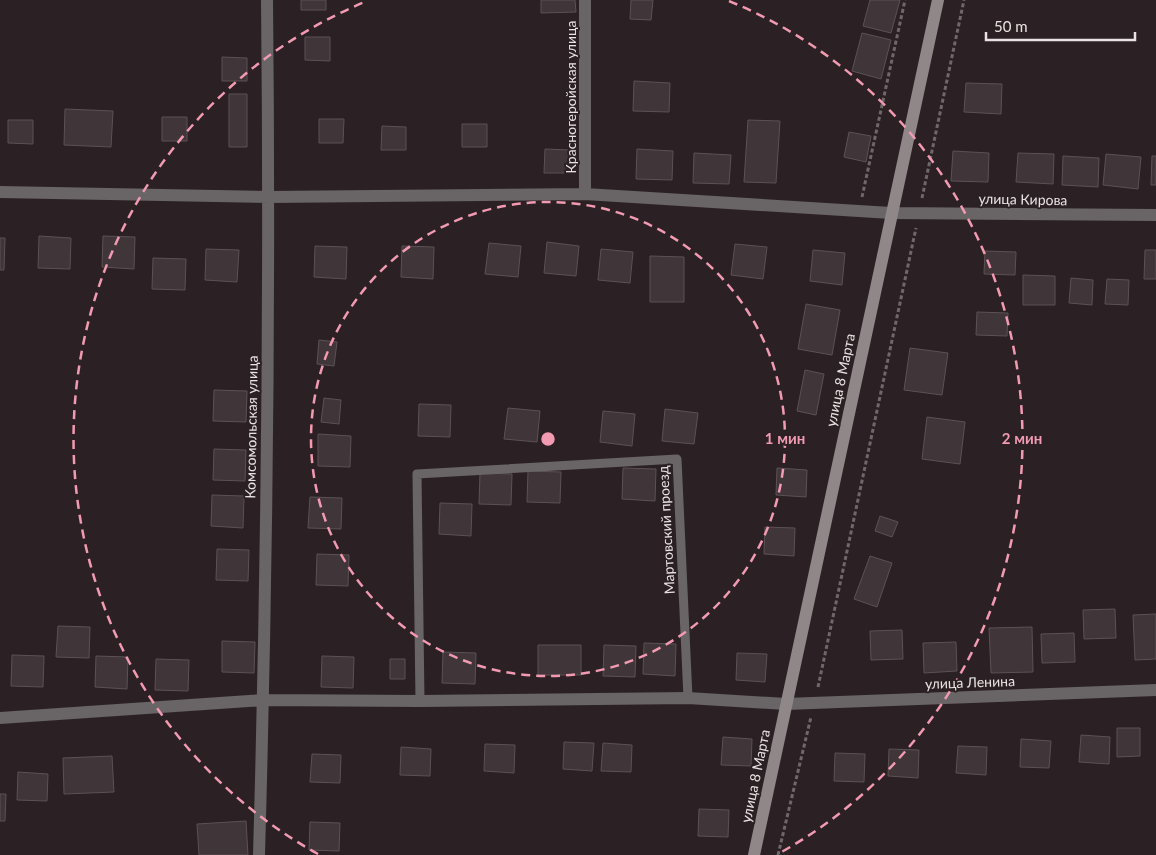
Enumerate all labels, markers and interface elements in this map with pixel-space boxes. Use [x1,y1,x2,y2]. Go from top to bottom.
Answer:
scale bar [986,10,1135,42]
text: 50 m [994,17,1028,35]
street label: Красногеройская улица [562,21,579,173]
street label: улица Кирова [978,190,1068,208]
street label: улица 8 Марта [822,332,858,428]
street label: Комсомольская улица [241,355,261,499]
text: 1 мин [765,429,805,447]
text: 2 мин [1002,429,1042,447]
centre of rings [539,430,557,448]
street label: Мартовский проезд [654,465,678,595]
street label: улица Ленина [925,672,1015,692]
street label: улица 8 Марта [737,728,773,824]

